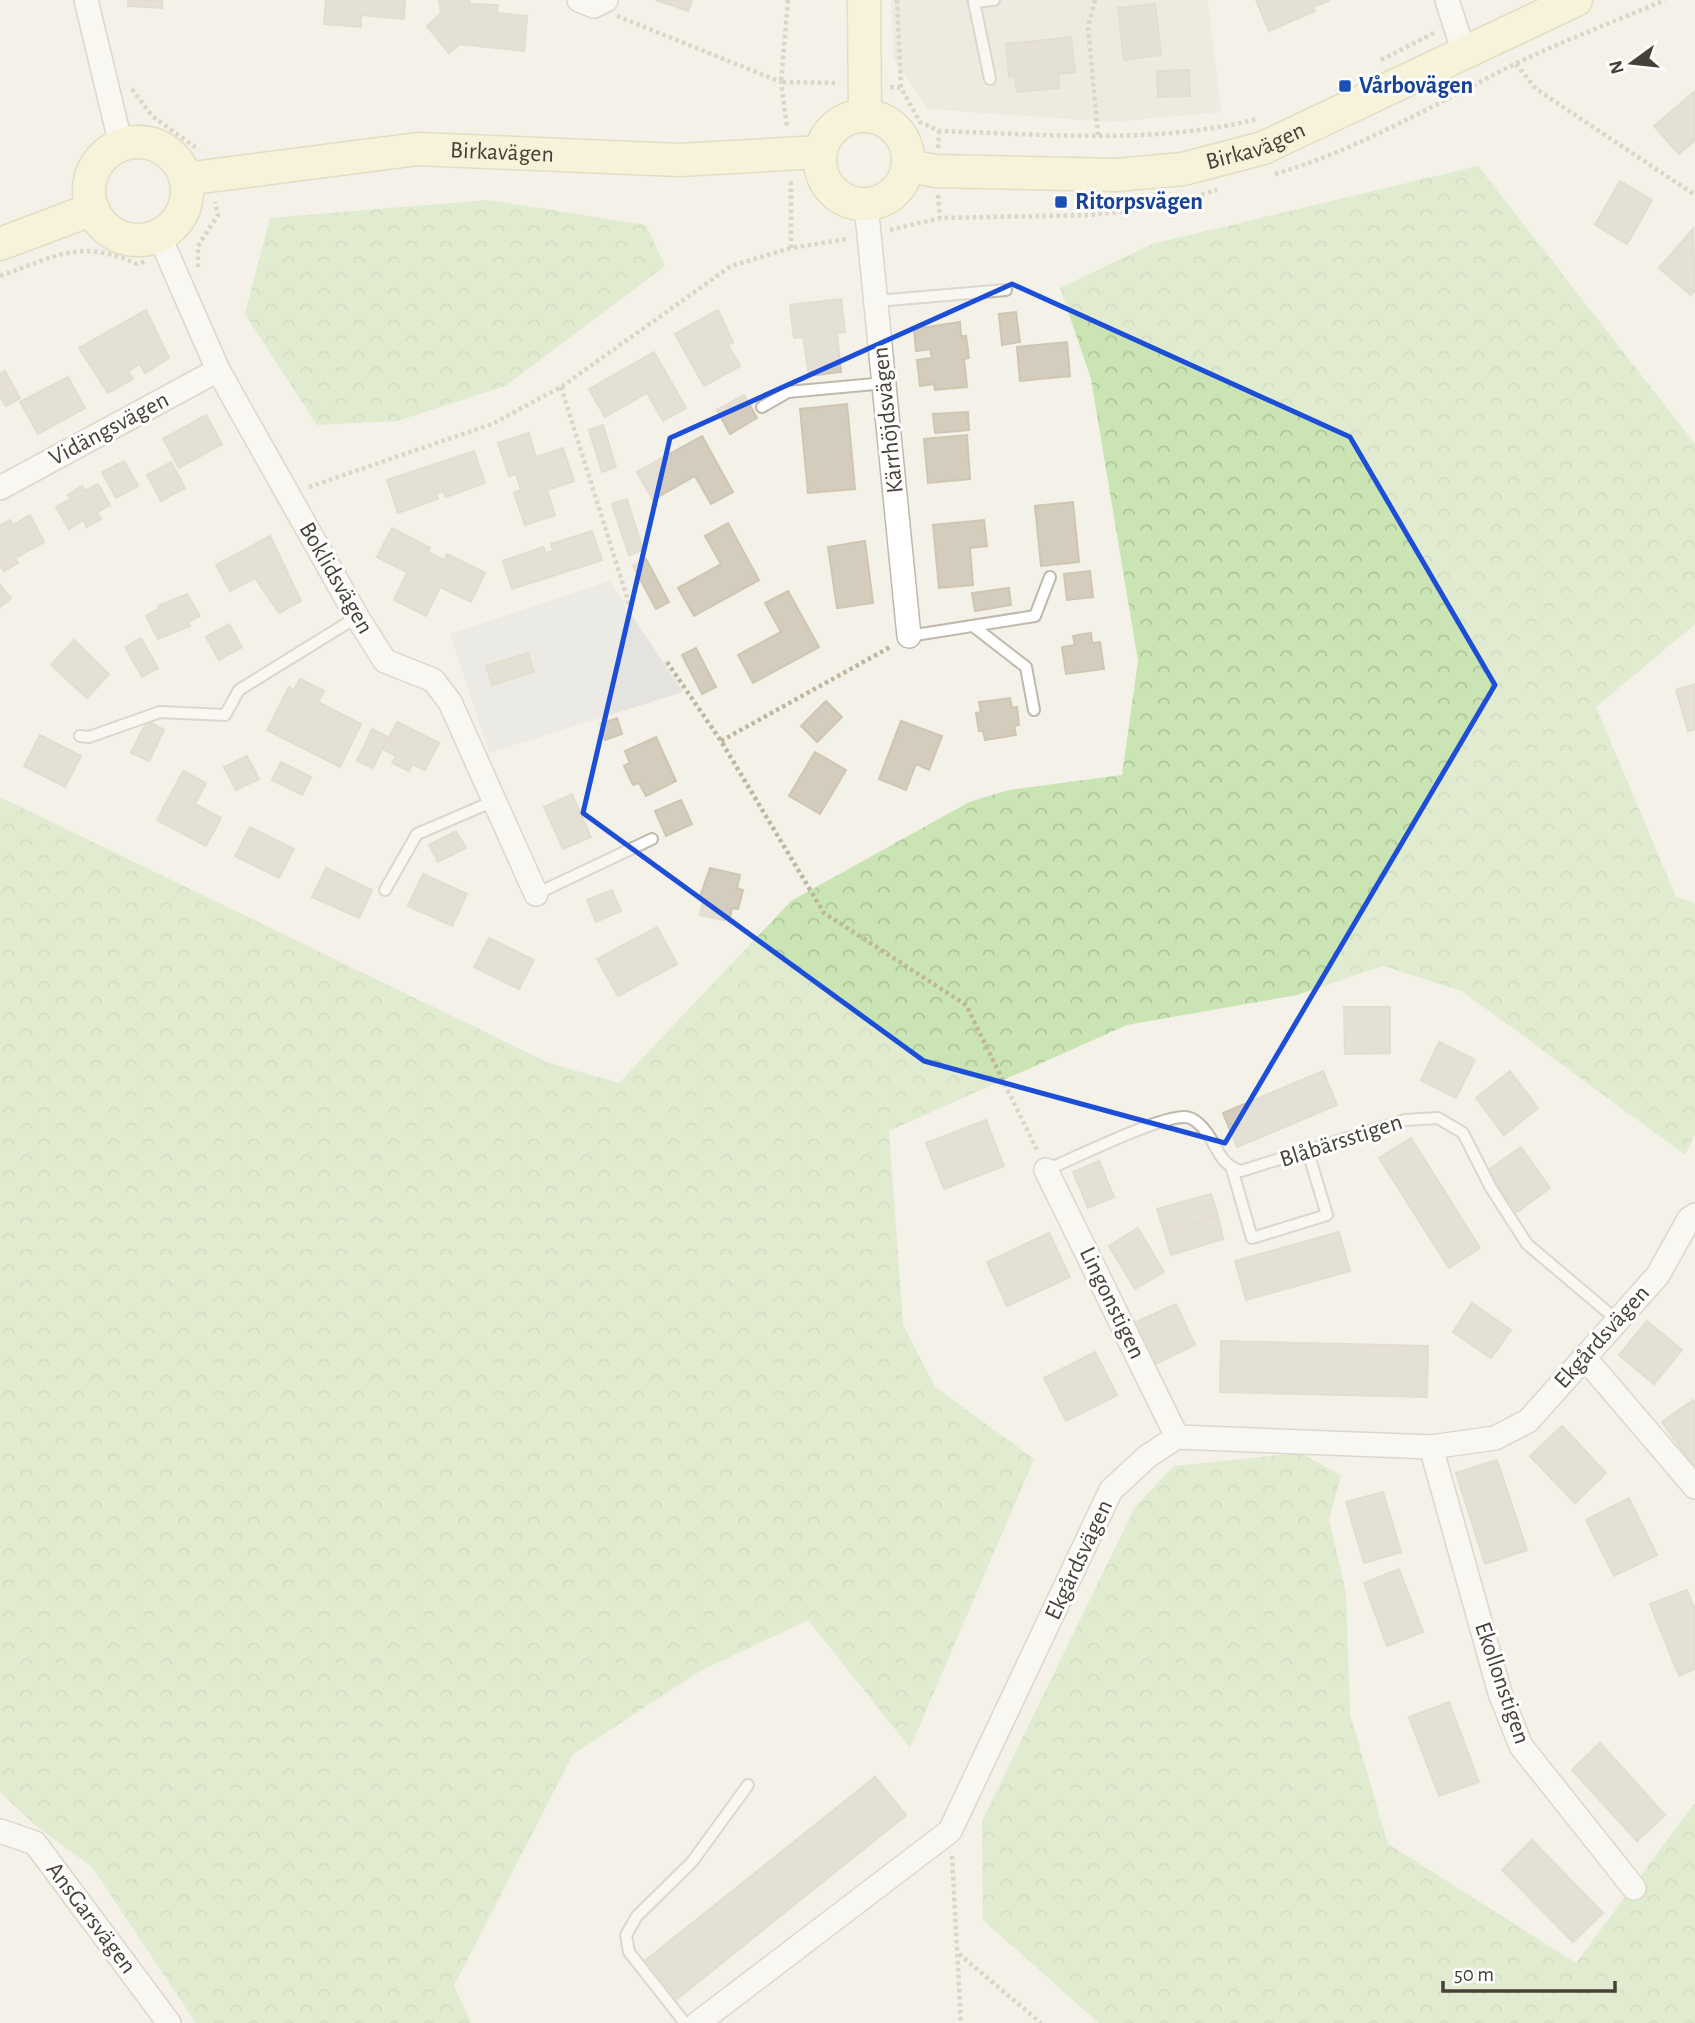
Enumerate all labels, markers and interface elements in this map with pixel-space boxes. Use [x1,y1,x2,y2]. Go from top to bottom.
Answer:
north arrow [1597,28,1667,98]
text: N [1606,58,1628,76]
place label: Vårbovägen [1359,74,1473,98]
marker: Vårbovägen [1337,78,1353,94]
street label: Birkavägen [1204,118,1309,174]
street label: Birkavägen [450,138,554,167]
place label: Ritorpsvägen [1075,190,1203,214]
marker: Ritorpsvägen [1053,194,1069,210]
street label: Kärrhöjdsvägen [868,346,908,494]
street label: Vidängsvägen [45,388,173,470]
street label: Boklidsvägen [295,518,377,638]
street label: Blåbärsstigen [1277,1110,1405,1172]
street label: Lingonstigen [1075,1243,1149,1363]
street label: Ekgårdsvägen [1550,1281,1654,1393]
street label: Ekgårdsvägen [1041,1496,1117,1624]
street label: Ekollonstigen [1470,1619,1534,1747]
street label: AnsGarsvägen [42,1858,140,1978]
scale bar [1443,1950,1614,1994]
text: 50 m [1454,1964,1494,1985]

